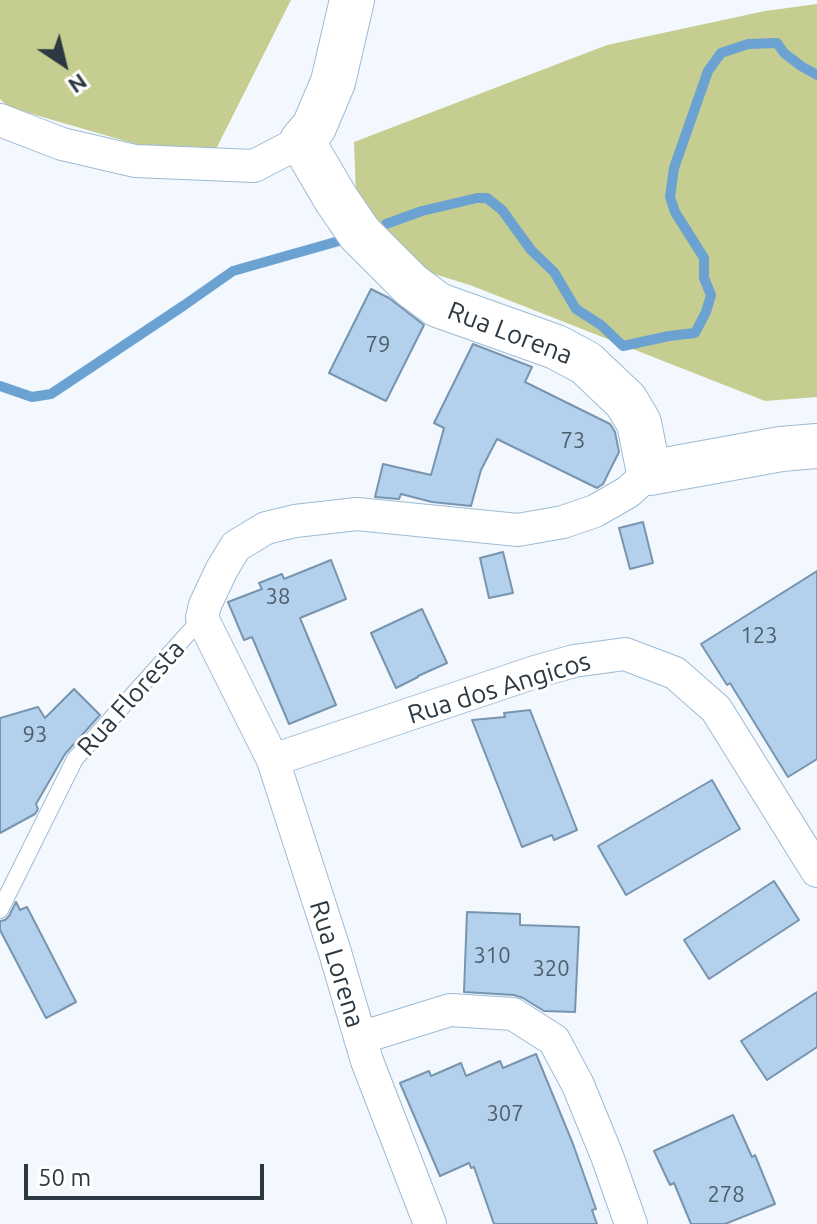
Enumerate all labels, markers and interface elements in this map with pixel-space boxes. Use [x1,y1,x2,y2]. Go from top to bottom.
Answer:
north arrow [24,24,104,104]
text: N [64,69,92,99]
street label: Rua Lorena [443,295,577,371]
house number: 79 [366,332,390,358]
house number: 73 [561,428,585,454]
house number: 38 [266,584,290,610]
house number: 123 [740,623,778,649]
street label: Rua Floresta [71,634,191,762]
street label: Rua dos Angicos [404,645,594,731]
house number: 93 [23,722,47,748]
street label: Rua Lorena [303,897,371,1031]
house number: 310 [473,943,511,969]
house number: 320 [532,956,570,982]
house number: 307 [486,1101,524,1127]
scale bar [28,1148,268,1198]
text: 50 m [38,1164,91,1191]
house number: 278 [707,1182,745,1208]

